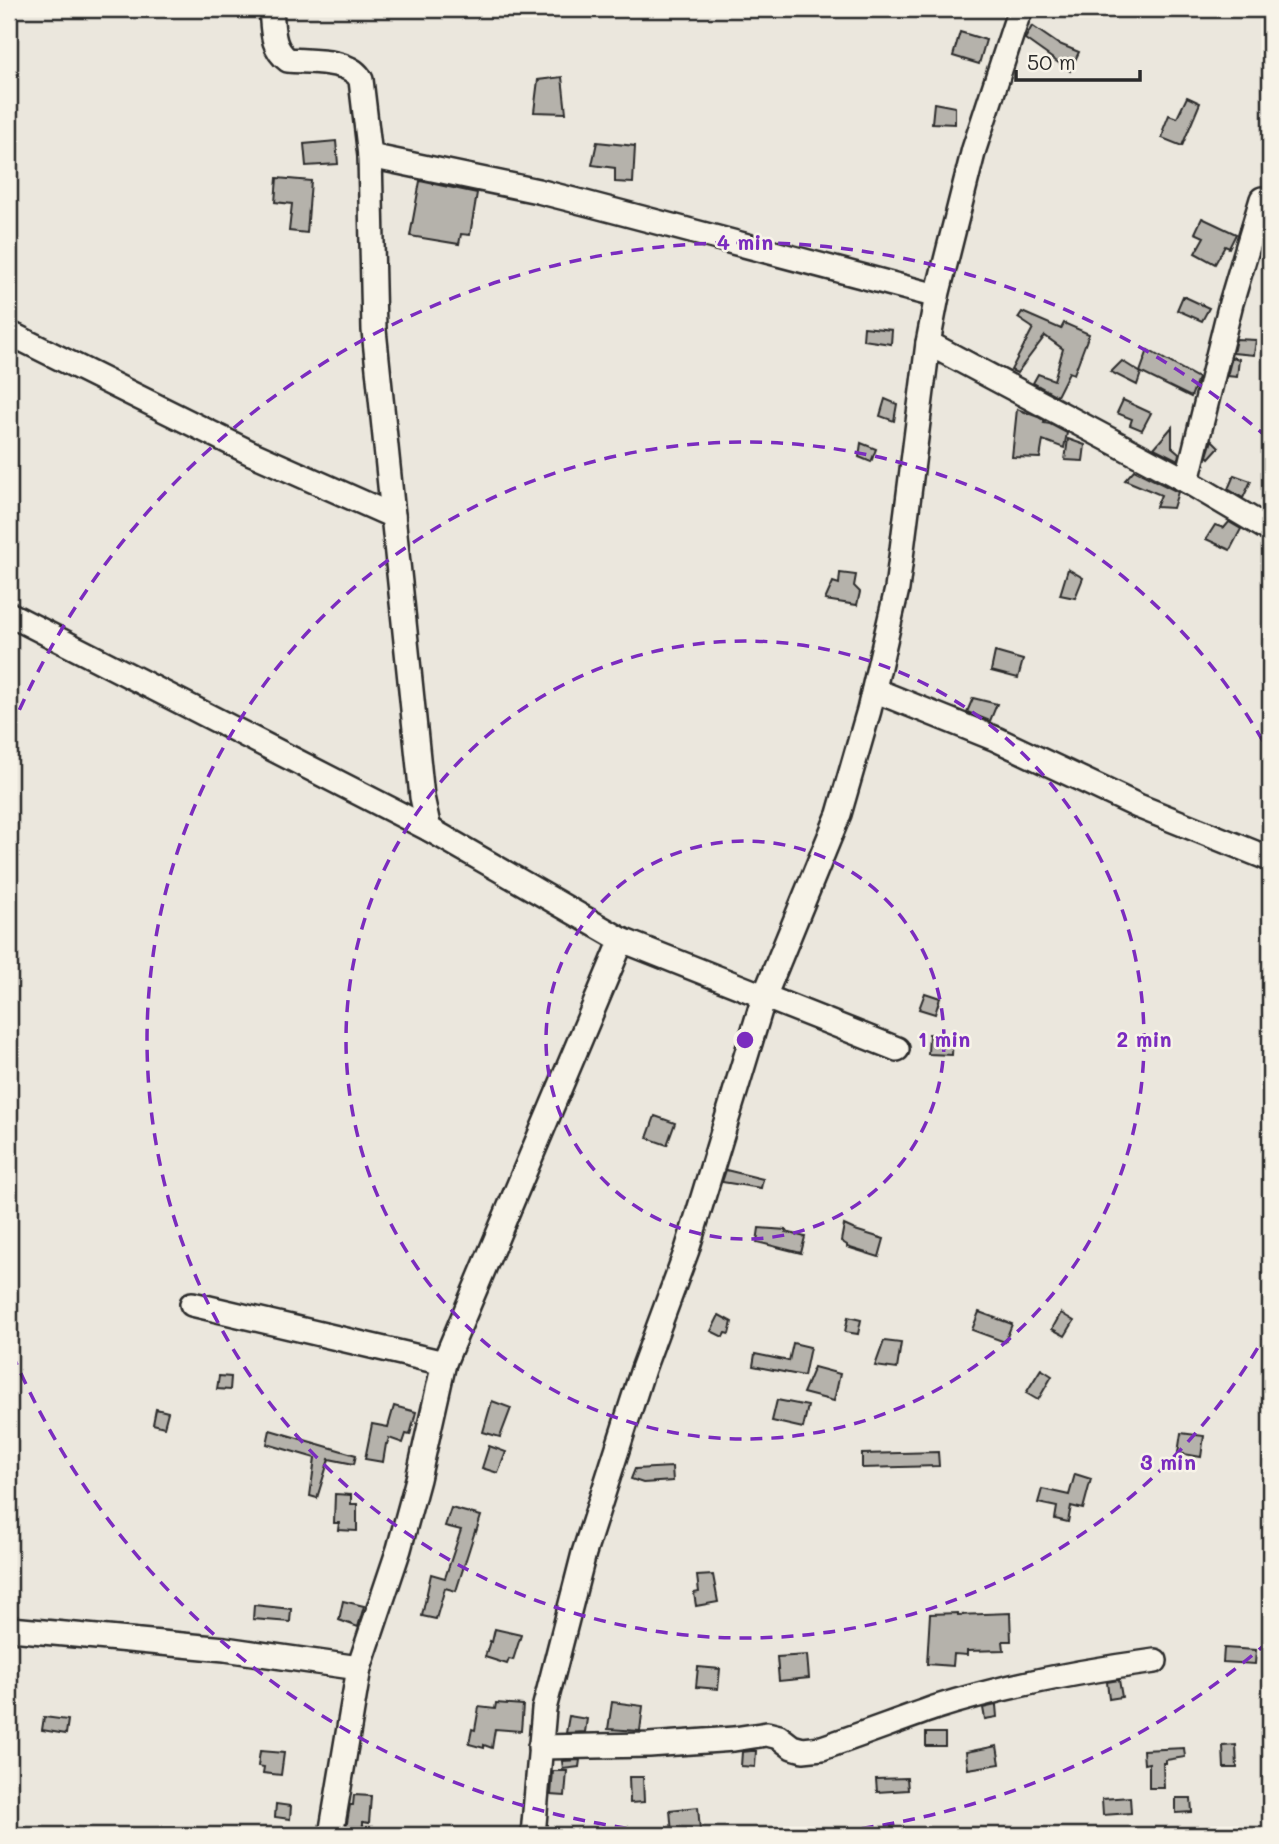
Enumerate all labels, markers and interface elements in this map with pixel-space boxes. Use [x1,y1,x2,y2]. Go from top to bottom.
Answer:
scale bar [1016,38,1141,82]
text: 50 m [1027,48,1076,75]
text: 4 min [717,228,773,255]
text: 1 min [918,1025,970,1052]
text: 2 min [1116,1025,1172,1052]
centre of rings [733,1028,757,1052]
text: 3 min [1140,1448,1196,1475]

